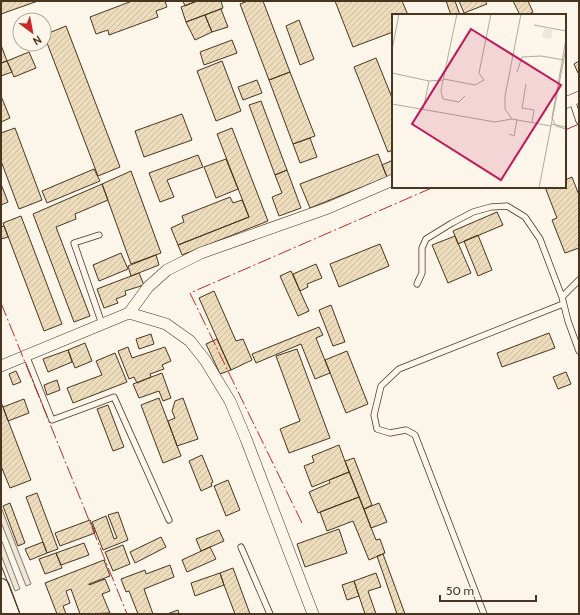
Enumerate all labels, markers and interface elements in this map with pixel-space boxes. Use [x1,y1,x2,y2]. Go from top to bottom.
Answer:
north arrow [12,12,52,52]
inset map [392,14,566,188]
text: N [30,32,44,48]
scale bar [440,577,536,603]
text: 50 m [446,583,474,598]

